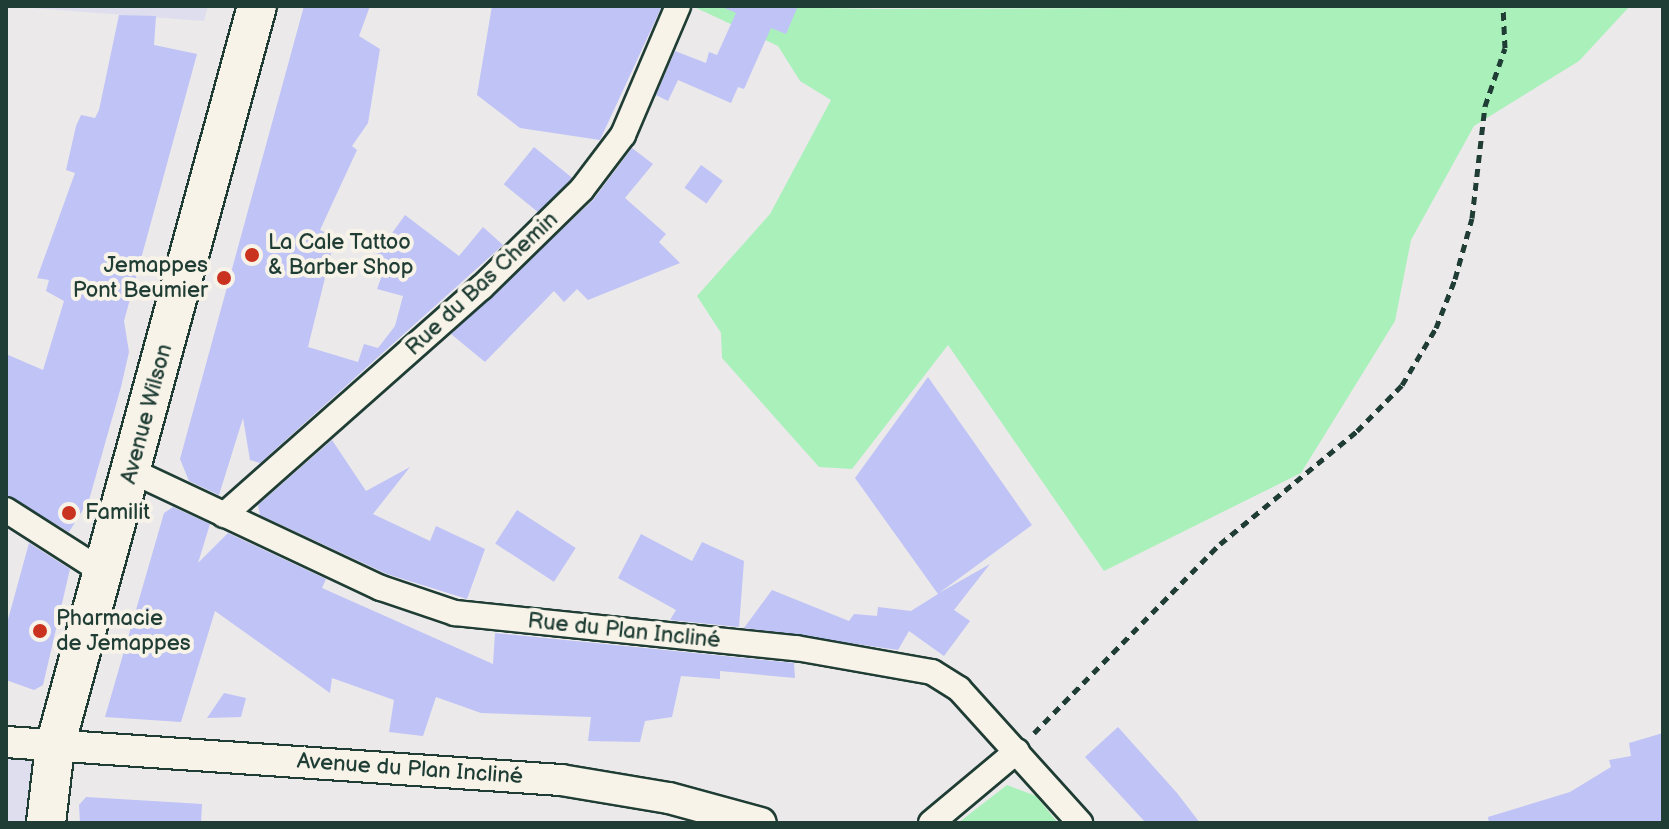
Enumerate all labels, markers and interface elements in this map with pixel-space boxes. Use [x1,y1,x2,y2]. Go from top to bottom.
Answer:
street label: Rue du Bas Chemin [400,207,564,361]
place label: La Cale Tattoo & Barber Shop [268,229,414,280]
marker: La Cale Tattoo & Barber Shop [243,246,261,264]
place label: Jemappes Pont Beumier [73,252,208,304]
marker: Jemappes Pont Beumier [215,269,233,287]
street label: Avenue Wilson [116,341,178,487]
place label: Familit [85,500,150,526]
marker: Familit [60,504,78,522]
place label: Pharmacie de Jemappes [56,605,192,656]
street label: Rue du Plan Incliné [526,608,722,654]
marker: Pharmacie de Jemappes [31,622,49,640]
street label: Avenue du Plan Incliné [296,748,524,790]

